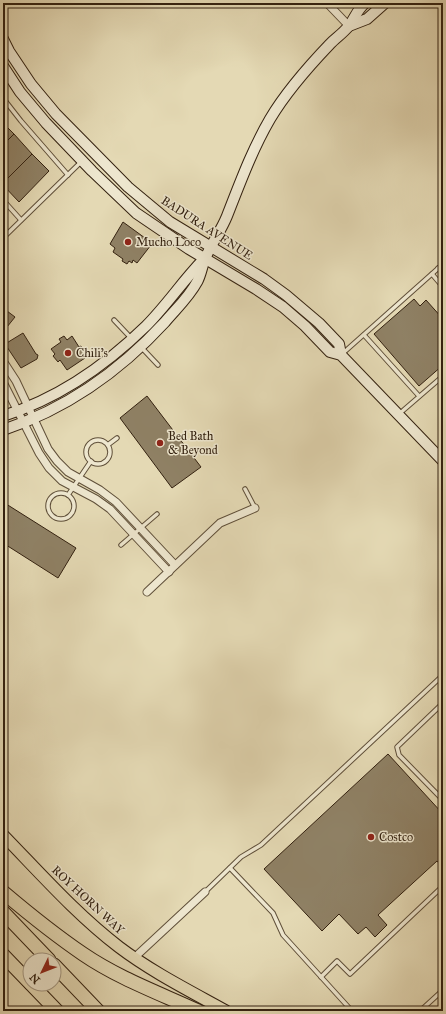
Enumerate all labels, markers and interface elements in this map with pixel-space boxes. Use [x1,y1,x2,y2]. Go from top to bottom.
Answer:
street label: BADURA AVENUE [159,193,256,263]
place label: Mucho Loco [136,235,201,249]
marker: Mucho Loco [123,237,133,247]
place label: Chili's [76,346,108,360]
marker: Chili's [63,348,73,358]
place label: Bed Bath & Beyond [168,429,218,457]
marker: Bed Bath & Beyond [155,438,165,448]
place label: Costco [379,830,413,844]
marker: Costco [366,832,376,842]
street label: ROY HORN WAY [49,863,127,937]
north arrow [22,952,62,992]
text: N [27,970,43,986]

